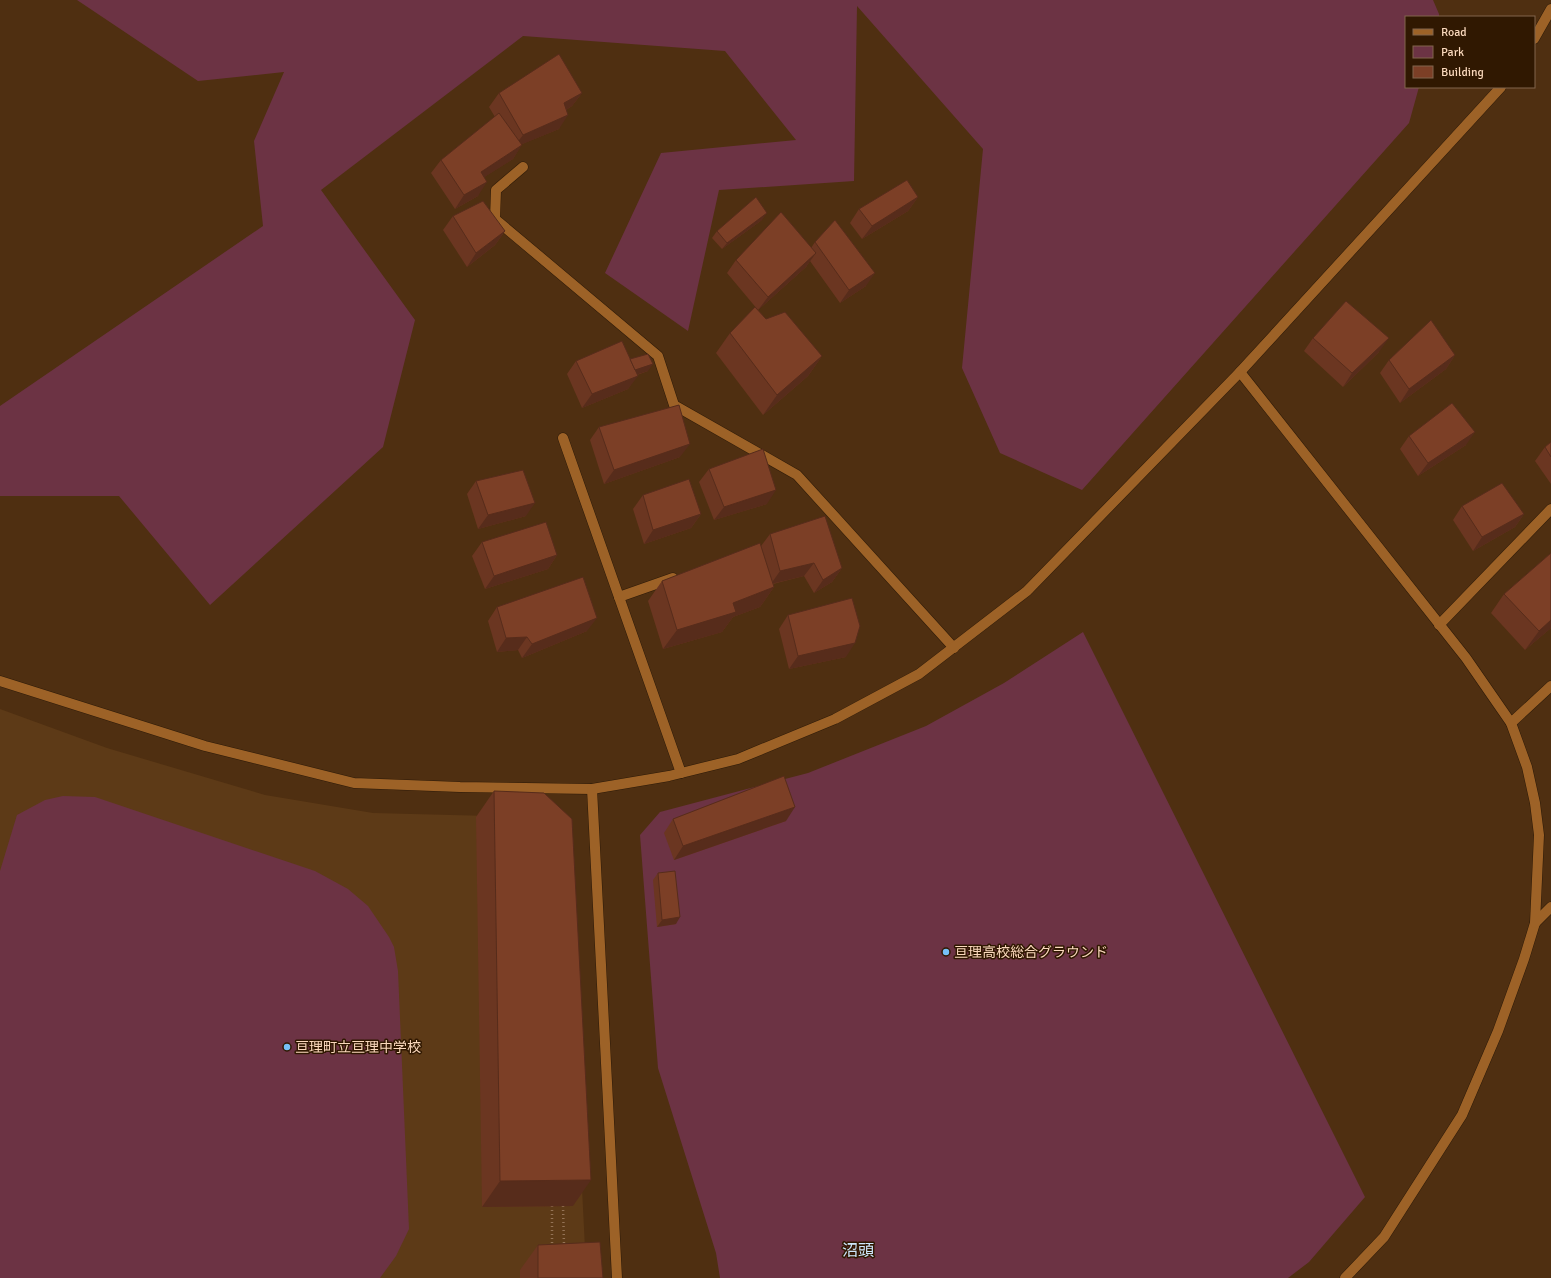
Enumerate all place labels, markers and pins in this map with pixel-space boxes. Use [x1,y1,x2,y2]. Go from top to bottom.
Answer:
place label: 亘理高校総合グラウンド [954,944,1108,961]
marker: 亘理高校総合グラウンド [941,947,951,957]
place label: 亘理町立亘理中学校 [295,1039,421,1056]
marker: 亘理町立亘理中学校 [282,1042,292,1052]

